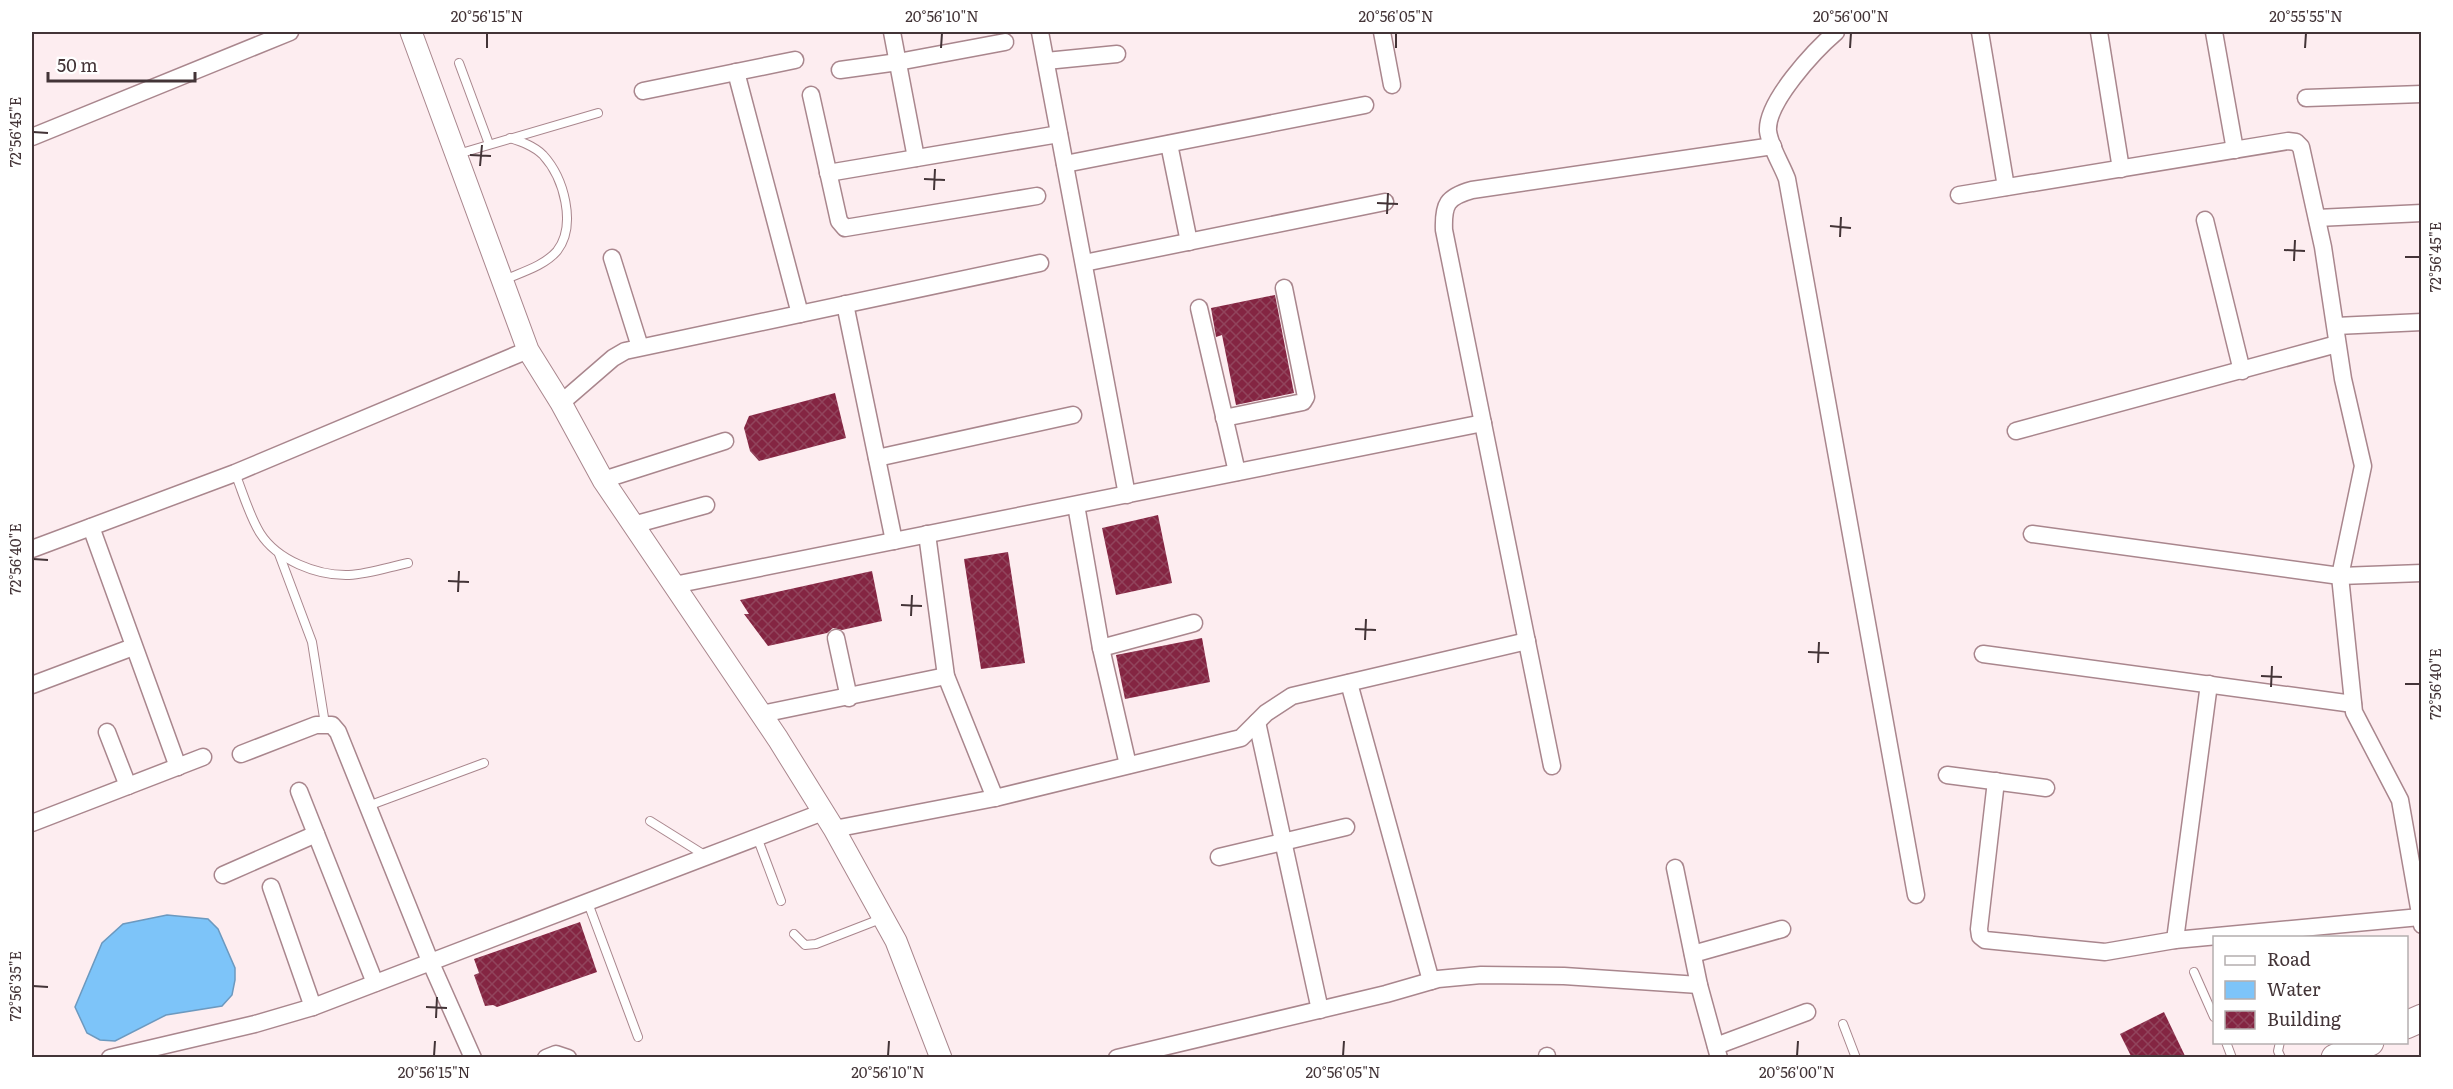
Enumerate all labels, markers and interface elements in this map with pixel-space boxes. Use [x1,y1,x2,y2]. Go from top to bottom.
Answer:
text: 20°56'15"N [451,4,523,27]
text: 20°56'10"N [905,4,979,27]
text: 20°56'05"N [1358,4,1434,27]
text: 20°56'00"N [1813,4,1889,27]
text: 20°55'55"N [2269,4,2343,27]
scale bar [48,45,195,83]
text: 50 m [57,51,98,78]
text: 72°56'45"E [3,97,26,167]
text: 72°56'45"E [2423,222,2446,292]
text: 72°56'40"E [3,523,26,595]
text: 72°56'40"E [2423,648,2446,720]
legend [2213,936,2408,1044]
text: Road [2267,945,2311,972]
text: 72°56'35"E [3,951,26,1021]
text: Water [2267,975,2321,1002]
text: Building [2267,1005,2342,1032]
text: 20°56'15"N [398,1060,470,1083]
text: 20°56'10"N [851,1060,925,1083]
text: 20°56'05"N [1305,1060,1381,1083]
text: 20°56'00"N [1759,1060,1835,1083]

